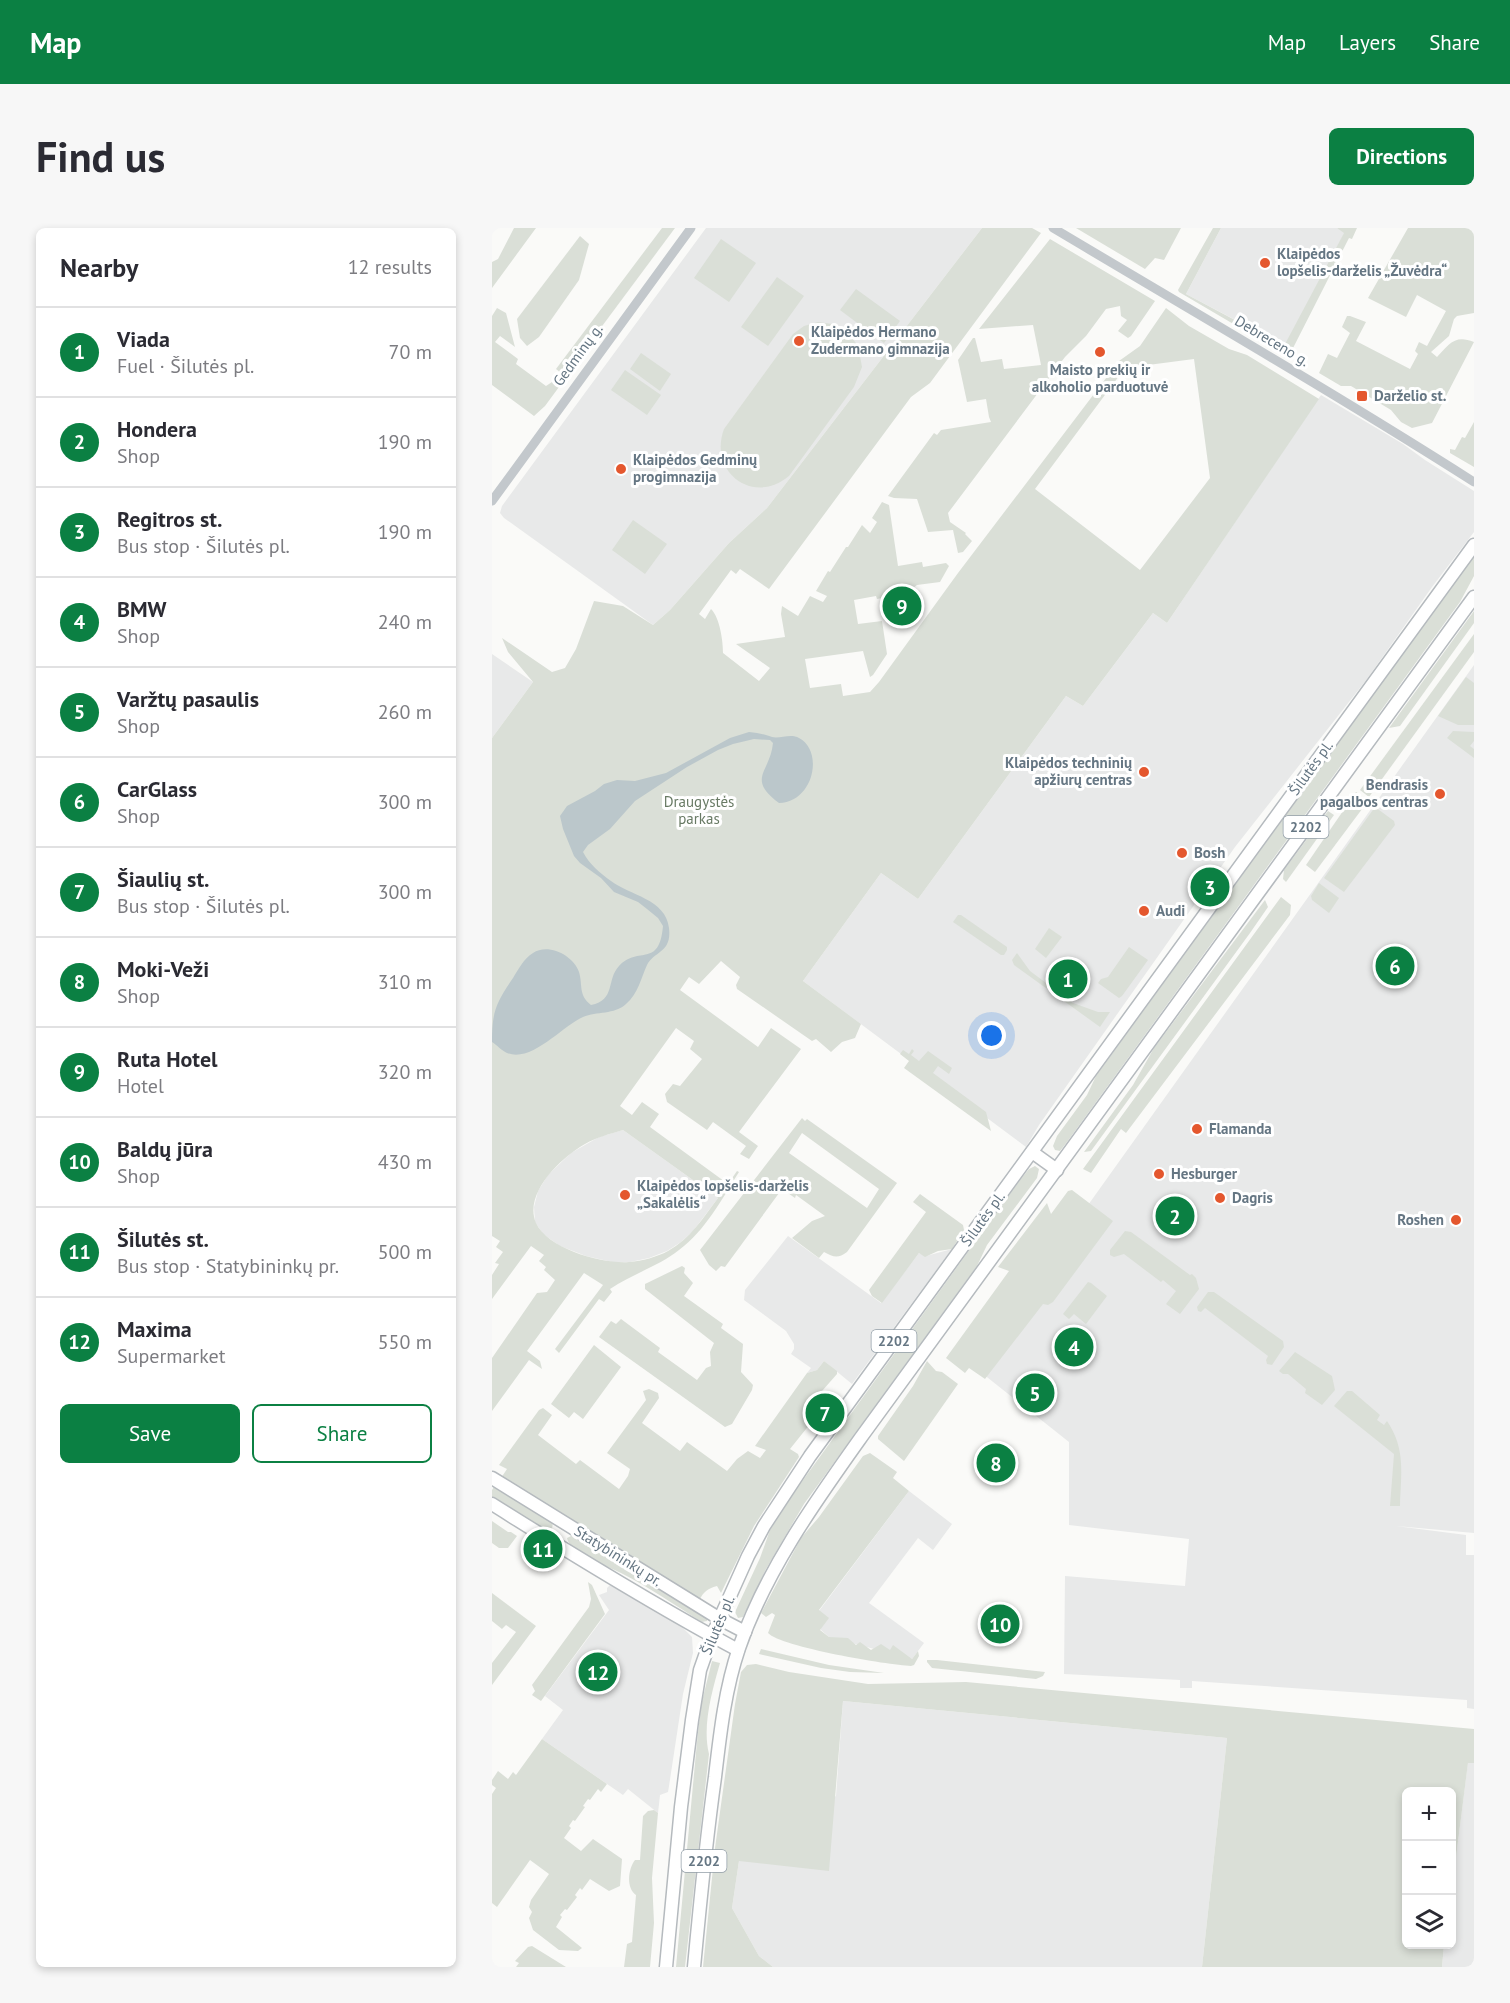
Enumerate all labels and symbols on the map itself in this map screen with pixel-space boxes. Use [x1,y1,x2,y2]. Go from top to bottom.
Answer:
place label: Klaipėdos lopšelis-darželis „Žuvėdra“ [1277,244,1447,280]
marker: Klaipėdos lopšelis-darželis „Žuvėdra“ [1258,256,1272,270]
street label: Debreceno g. [1232,311,1313,370]
street label: Gedminų g. [549,320,607,390]
place label: Klaipėdos Hermano Zudermano gimnazija [811,322,950,358]
marker: Klaipėdos Hermano Zudermano gimnazija [792,334,806,348]
marker: Maisto prekių ir alkoholio parduotuvė [1093,345,1107,359]
place label: Maisto prekių ir alkoholio parduotuvė [1032,360,1169,396]
place label: Darželio st. [1374,386,1447,405]
marker: Darželio st. [1355,389,1369,403]
place label: Klaipėdos Gedminų progimnazija [633,450,757,486]
marker: Klaipėdos Gedminų progimnazija [614,462,628,476]
pin: 9 [882,584,922,628]
street label: Šilutės pl. [1284,737,1337,799]
place label: Klaipėdos techninių apžiurų centras [1005,753,1132,789]
marker: Klaipėdos techninių apžiurų centras [1137,765,1151,779]
place label: Bendrasis pagalbos centras [1320,775,1428,811]
marker: Bendrasis pagalbos centras [1433,787,1447,801]
park label: Draugystės parkas [664,792,734,828]
road number: 2202 [1284,816,1328,838]
place label: Bosh [1194,843,1225,862]
marker: Bosh [1175,846,1189,860]
pin: 3 [1190,864,1230,910]
place label: Audi [1156,901,1185,920]
marker: Audi [1137,904,1151,918]
pin: 6 [1376,944,1414,988]
pin: 1 [1048,956,1088,1002]
your location [977,1021,1006,1050]
place label: Flamanda [1209,1119,1272,1138]
marker: Flamanda [1190,1122,1204,1136]
place label: Hesburger [1171,1164,1238,1183]
marker: Hesburger [1152,1167,1166,1181]
place label: Klaipėdos lopšelis-darželis „Sakalėlis“ [637,1176,809,1212]
marker: Klaipėdos lopšelis-darželis „Sakalėlis“ [618,1188,632,1202]
street label: Šilutės pl. [956,1188,1009,1250]
place label: Dagris [1232,1188,1273,1207]
marker: Dagris [1213,1191,1227,1205]
pin: 2 [1156,1194,1194,1238]
place label: Roshen [1397,1210,1444,1229]
marker: Roshen [1449,1213,1463,1227]
pin: 4 [1054,1324,1094,1370]
road number: 2202 [872,1330,916,1352]
pin: 5 [1016,1370,1054,1416]
pin: 7 [806,1390,844,1436]
pin: 8 [976,1440,1016,1486]
street label: Statybininkų pr. [571,1521,666,1590]
pin: 11 [524,1526,562,1572]
street label: Šilutės pl. [696,1592,739,1658]
pin: 10 [980,1602,1020,1646]
pin: 12 [578,1650,618,1694]
road number: 2202 [682,1850,726,1872]

